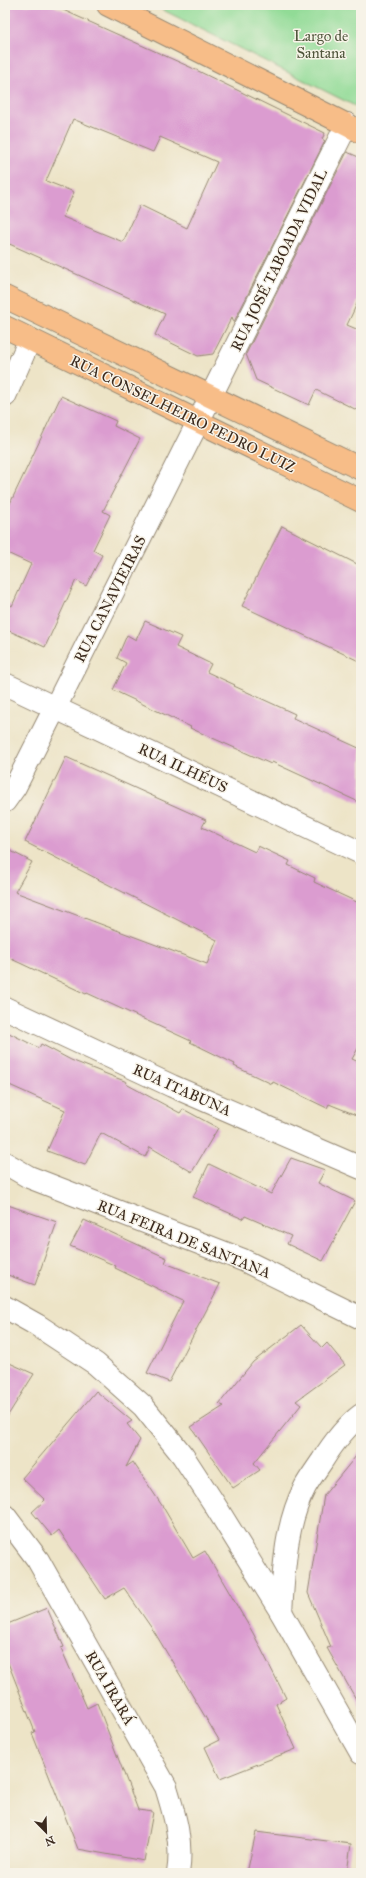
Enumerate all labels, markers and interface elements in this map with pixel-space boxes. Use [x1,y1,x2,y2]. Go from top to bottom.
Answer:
park label: Largo de Santana [294,27,348,62]
street label: RUA JOSÉ TABOADA VIDAL [226,166,332,354]
street label: RUA CONSELHEIRO PEDRO LUIZ [67,351,299,477]
street label: RUA CANAVIEIRAS [70,533,150,665]
street label: RUA ILHÉUS [136,739,231,796]
street label: RUA ITABUNA [130,1060,234,1120]
street label: RUA FEIRA DE SANTANA [95,1196,273,1282]
street label: RUA IRARÁ [82,1647,139,1728]
north arrow [26,1812,66,1852]
text: N [42,1833,57,1849]

